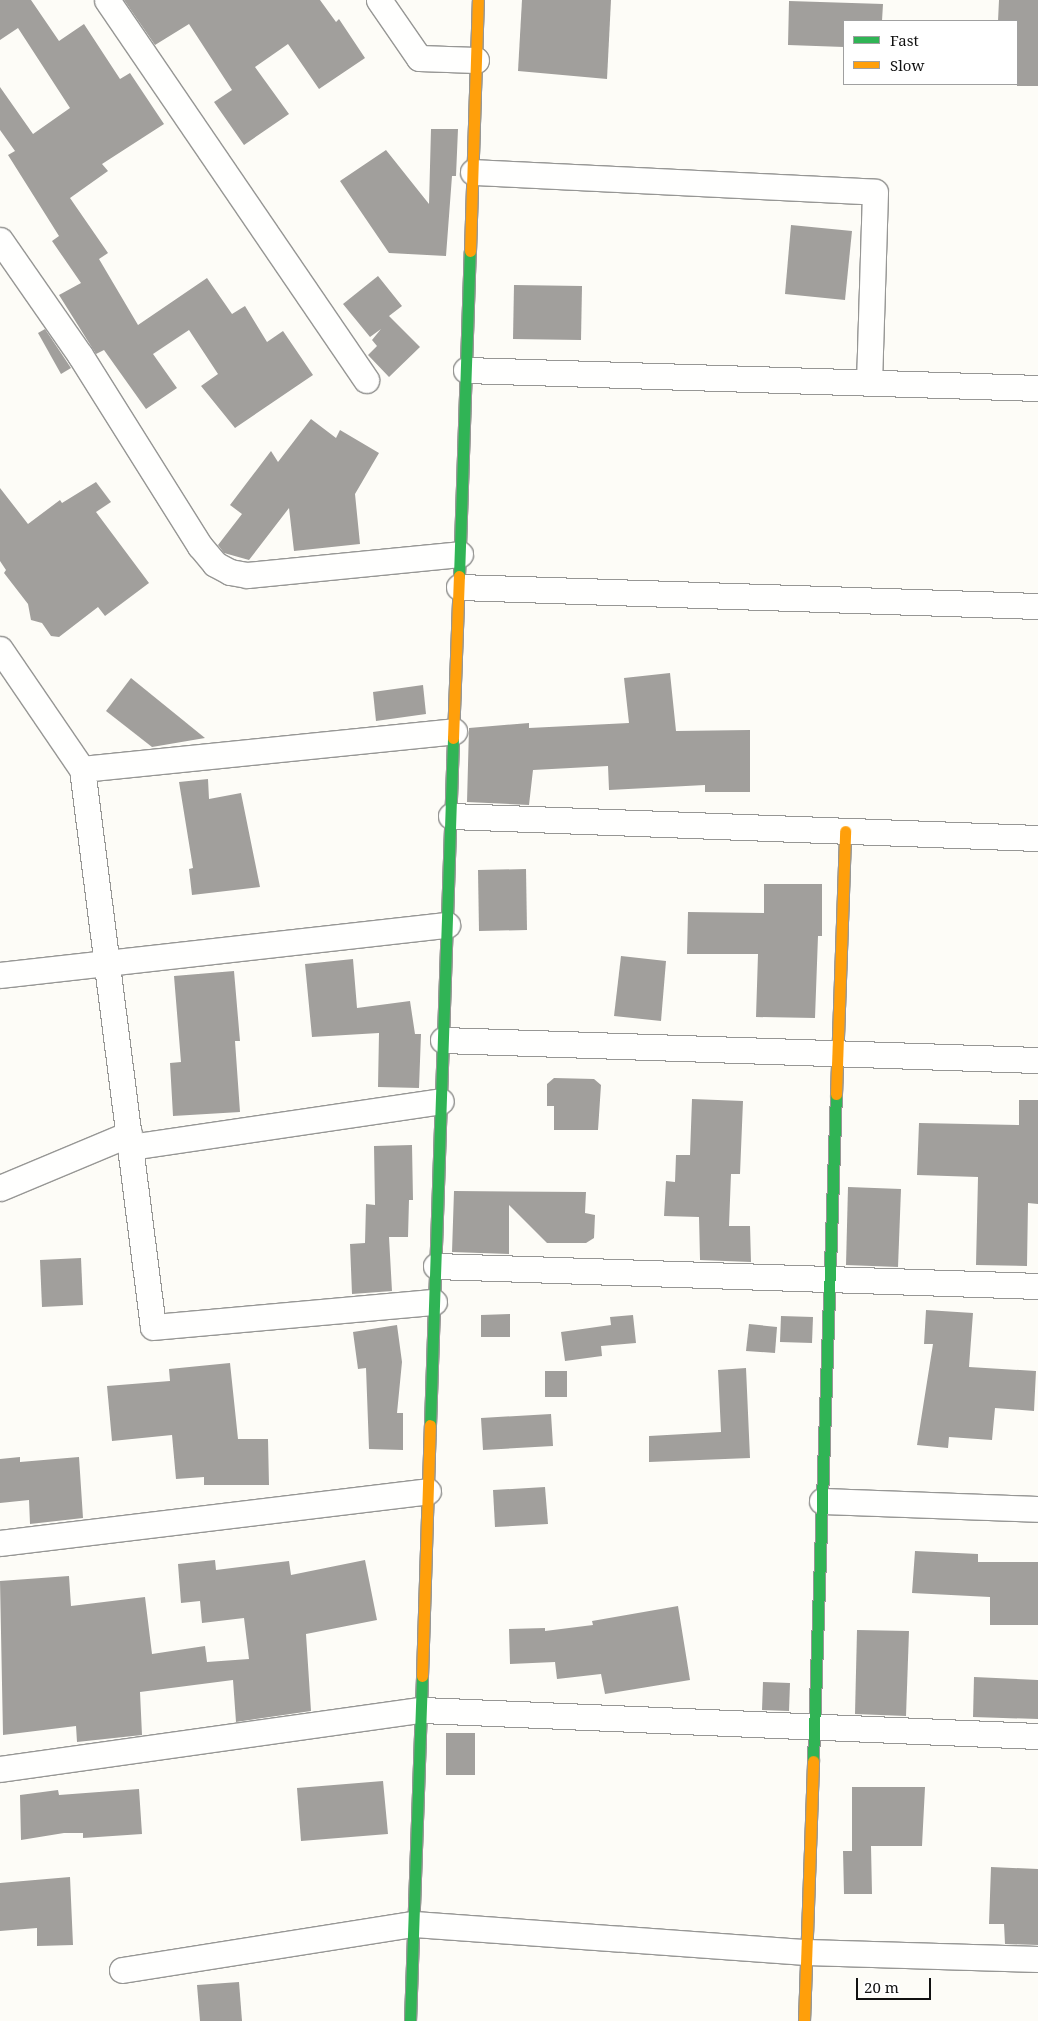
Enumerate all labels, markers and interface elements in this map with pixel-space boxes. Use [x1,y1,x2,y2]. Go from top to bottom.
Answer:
legend [843,20,1018,85]
text: Fast [890,30,919,50]
text: Slow [890,55,924,75]
scale bar [858,1968,933,2000]
text: 20 m [864,1977,899,1997]

